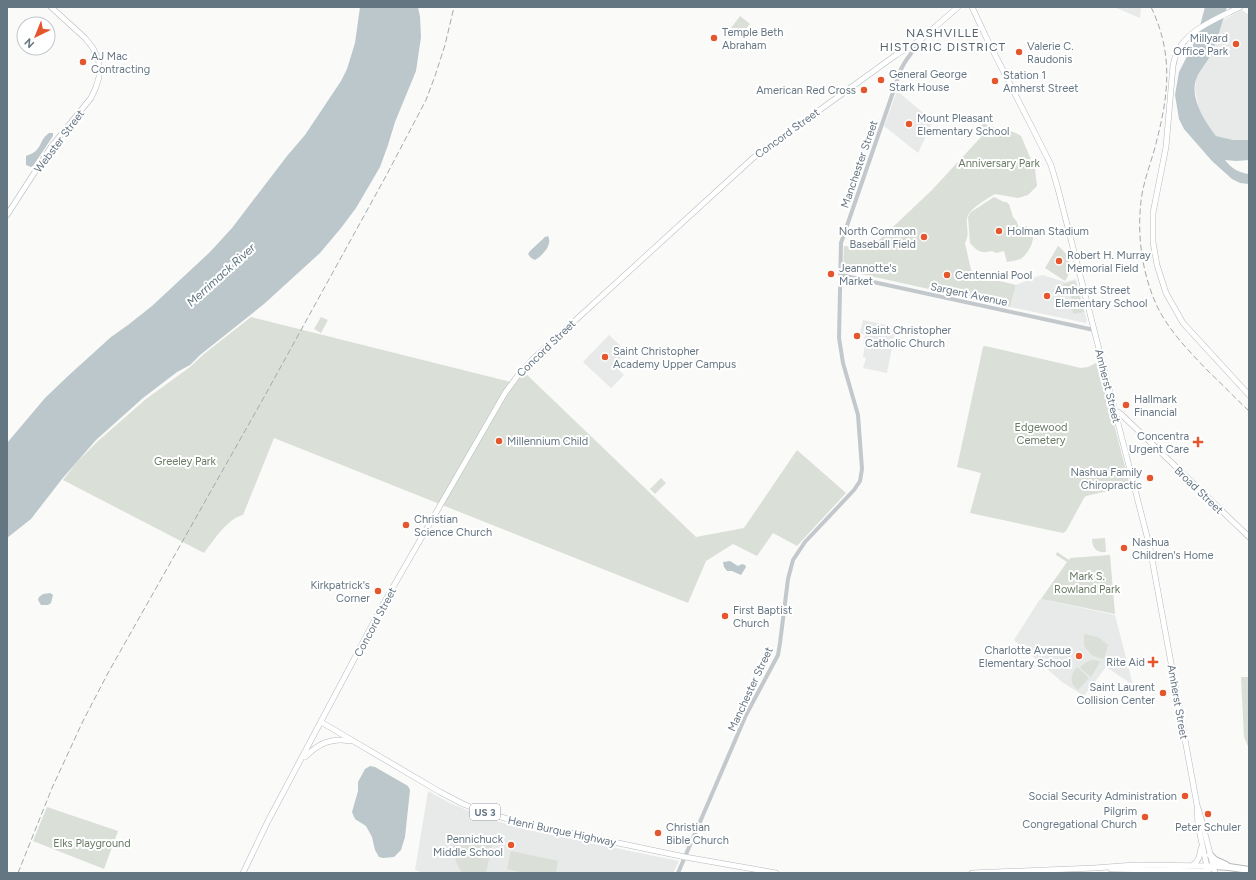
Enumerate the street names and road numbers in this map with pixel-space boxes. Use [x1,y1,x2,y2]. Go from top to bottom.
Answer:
street label: Concord Street [753,106,822,161]
street label: Webster Street [32,107,87,175]
street label: Manchester Street [838,119,881,210]
street label: Sargent Avenue [929,280,1009,309]
street label: Concord Street [514,317,578,380]
street label: Amherst Street [1092,348,1123,424]
street label: Broad Street [1172,464,1226,517]
street label: Concord Street [352,585,399,659]
street label: Manchester Street [725,645,776,733]
street label: Amherst Street [1165,664,1190,740]
road number: US 3 [470,804,500,820]
street label: Henri Burque Highway [507,814,617,849]

